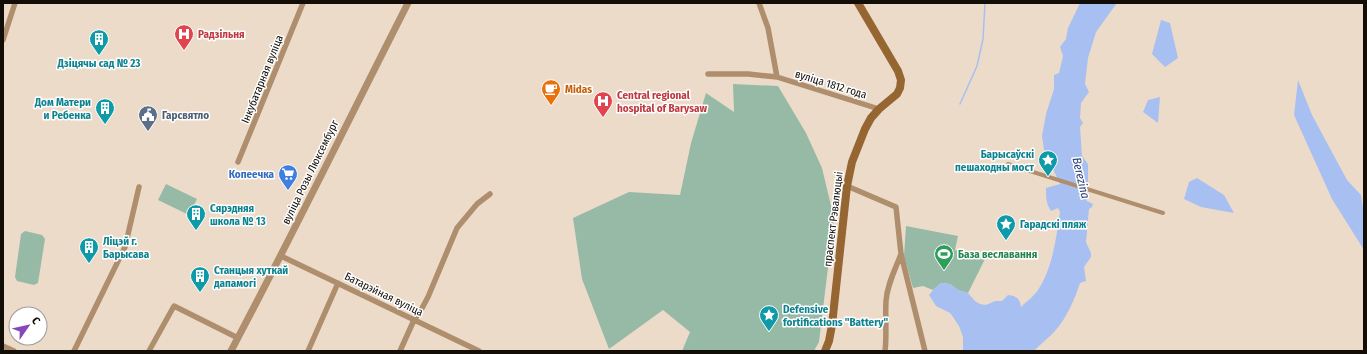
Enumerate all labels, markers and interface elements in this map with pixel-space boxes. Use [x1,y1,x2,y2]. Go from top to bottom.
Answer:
hospital icon: Радзільня [173,23,195,51]
building icon: Дзіцячы сад № 23 [88,28,110,56]
place label: Радзільня [198,28,245,41]
street label: Інкубатарная вуліца [239,33,286,125]
place label: Дзіцячы сад № 23 [56,57,141,70]
street label: вуліца 1812 года [793,67,868,102]
cafe icon: Midas [540,78,562,106]
place label: Midas [565,83,592,96]
place label: Central regional hospital of Barysaw [617,89,707,115]
hospital icon: Central regional hospital of Barysaw [592,90,614,118]
place label: Дом Матери и Ребенка [34,96,92,122]
building icon: Дом Матери и Ребенка [94,97,116,125]
public building icon: Гарсвятло [137,104,159,132]
place label: Гарсвятло [162,109,209,122]
street label: вуліца Розы Люксембург [279,117,342,227]
place label: Барысаўскі пешаходны мост [955,148,1034,174]
place icon: Барысаўскі пешаходны мост [1037,149,1059,177]
water label: Berezina [1069,156,1093,200]
supermarket icon: Копеечка [277,163,299,191]
place label: Копеечка [229,168,275,181]
street label: праспект Рэвалюцыі [821,171,846,267]
place label: Сярэдняя школа № 13 [210,202,266,228]
building icon: Сярэдняя школа № 13 [185,203,207,231]
place icon: Гарадскі пляж [995,213,1017,241]
place label: Гарадскі пляж [1020,218,1087,231]
place label: Ліцэй г. Барысава [103,235,150,261]
building icon: Ліцэй г. Барысава [78,236,100,264]
sports icon: База веславання [933,243,955,271]
place label: База веславання [958,248,1037,261]
place label: Станцыя хуткай дапамогі [213,264,288,290]
building icon: Станцыя хуткай дапамогі [189,265,211,293]
street label: Батарэйная вуліца [342,270,425,319]
place label: Defensive fortifications "Battery" [783,303,888,329]
place icon: Defensive fortifications "Battery" [758,304,780,332]
north arrow [8,306,48,346]
text: С [29,315,43,327]

